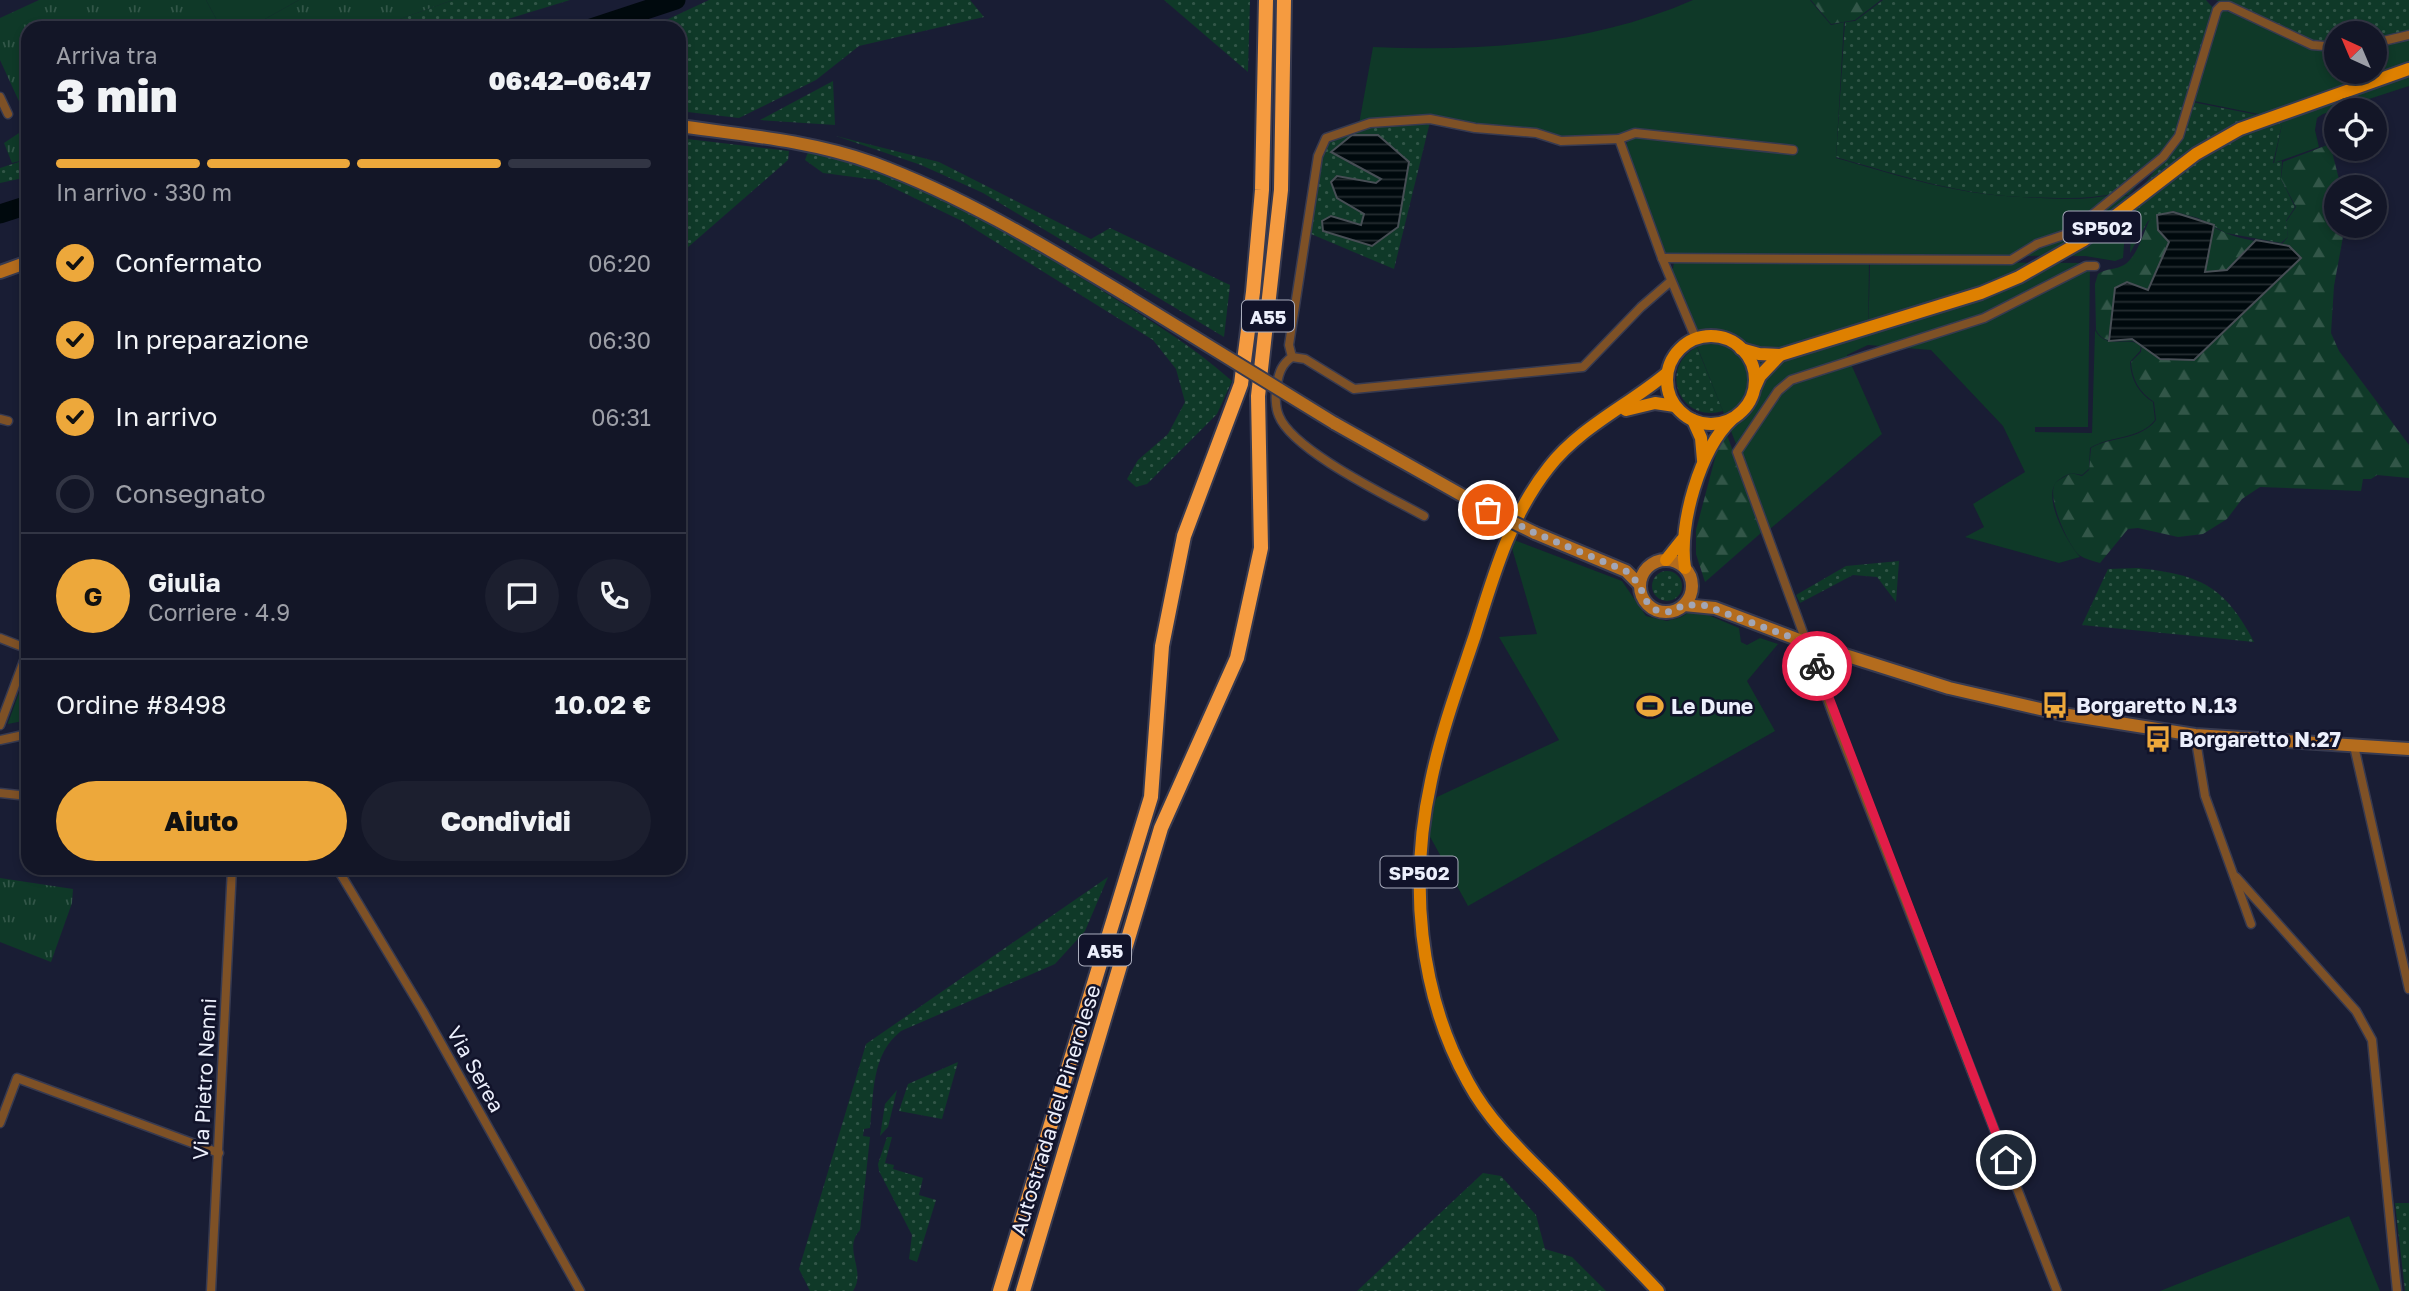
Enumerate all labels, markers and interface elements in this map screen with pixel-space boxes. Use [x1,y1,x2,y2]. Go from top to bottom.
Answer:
north arrow [2324,21,2387,84]
map controls [2324,21,2387,238]
text: Arriva tra [56,41,157,69]
text: 06:42–06:47 [488,65,651,96]
text: 3 min [56,67,178,122]
button: locate [2324,98,2387,161]
button: layers [2324,175,2387,238]
text: In arrivo · 330 m [56,178,232,206]
road number: SP502 [2064,212,2140,243]
icon: check [56,244,94,282]
text: Confermato [115,247,262,278]
text: 06:20 [588,249,651,277]
road number: A55 [1242,300,1294,332]
icon: check [56,321,94,359]
text: In preparazione [115,324,309,355]
text: 06:30 [588,326,651,354]
icon: check [56,398,94,436]
text: In arrivo [115,401,217,432]
text: 06:31 [591,403,651,431]
text: Consegnato [115,478,266,509]
pin [1458,480,1518,540]
icon: bag [1469,491,1507,529]
button: chat [485,559,559,633]
button: phone [577,559,651,633]
text: Giulia [148,567,221,598]
text: G [83,581,103,612]
text: Corriere · 4.9 [148,598,290,626]
courier [1782,631,1852,701]
icon: bike [1798,647,1836,685]
text: Ordine #8498 [56,689,227,720]
text: 10.02 € [555,689,651,720]
bus stop icon: Borgaretto N.13 [2040,690,2070,720]
sports icon: Le Dune [1635,691,1665,721]
place label: Borgaretto N.13 [2076,692,2237,718]
place label: Le Dune [1671,693,1753,719]
bus stop icon: Borgaretto N.27 [2143,724,2173,754]
place label: Borgaretto N.27 [2179,726,2341,752]
button: Aiuto [56,781,347,861]
button: Condividi [361,781,651,861]
road number: SP502 [1380,856,1458,888]
road number: A55 [1079,934,1131,966]
street label: Autostrada del Pinerolese [1004,981,1106,1239]
street label: Via Pietro Nenni [187,997,221,1161]
street label: Via Serea [442,1021,510,1117]
pin [1976,1130,2036,1190]
icon: home [1987,1141,2025,1179]

